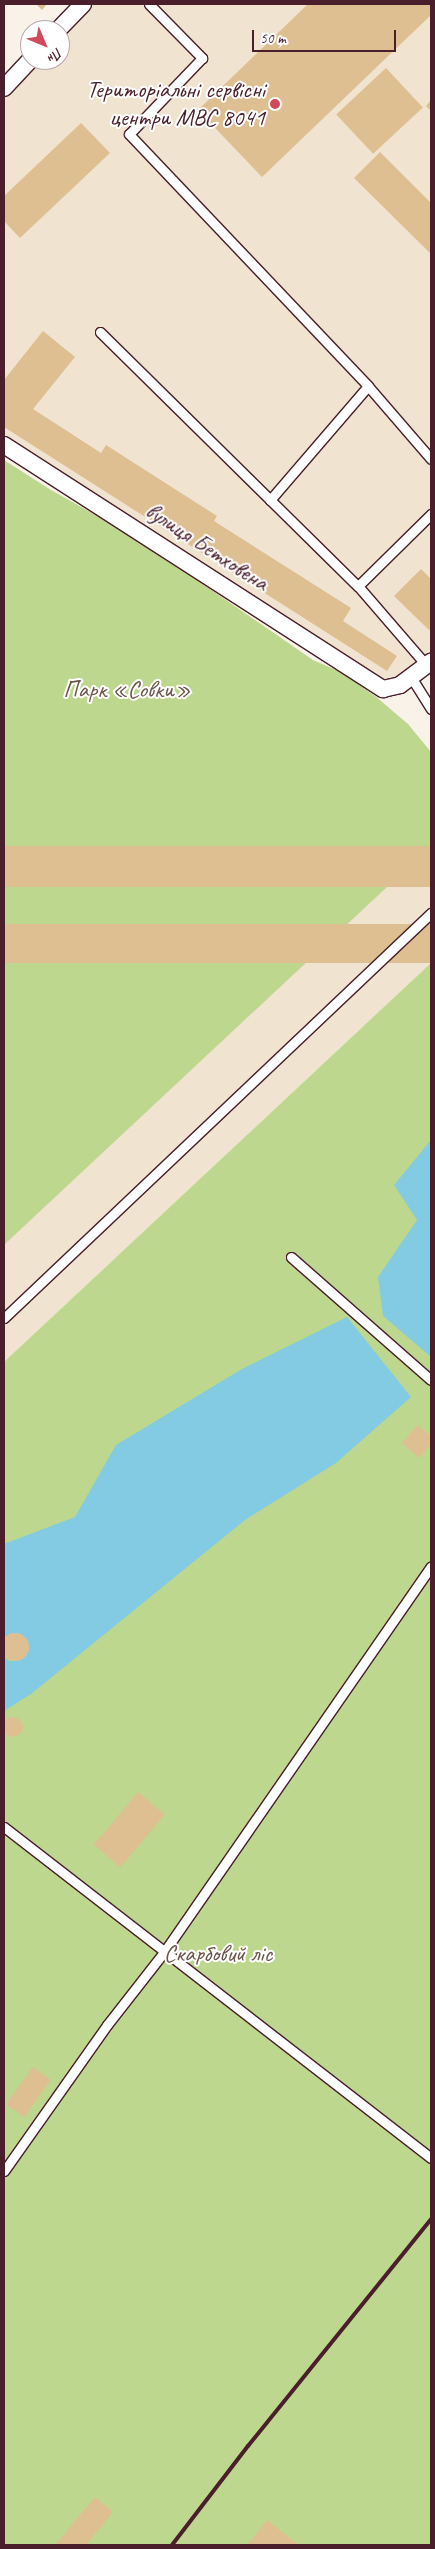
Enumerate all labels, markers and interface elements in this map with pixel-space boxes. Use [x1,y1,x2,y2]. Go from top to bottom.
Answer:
north arrow [20,20,70,70]
scale bar [255,20,399,52]
text: 50 m [260,29,286,48]
text: Пн [44,44,66,66]
place label: Територіальні сервісні центри МВС 8041 [86,76,265,132]
marker: Територіальні сервісні центри МВС 8041 [269,98,281,110]
street label: вулиця Бетховена [140,497,274,597]
park label: Парк «Совки» [63,676,191,704]
park label: Скарбовий ліс [164,1940,272,1968]

